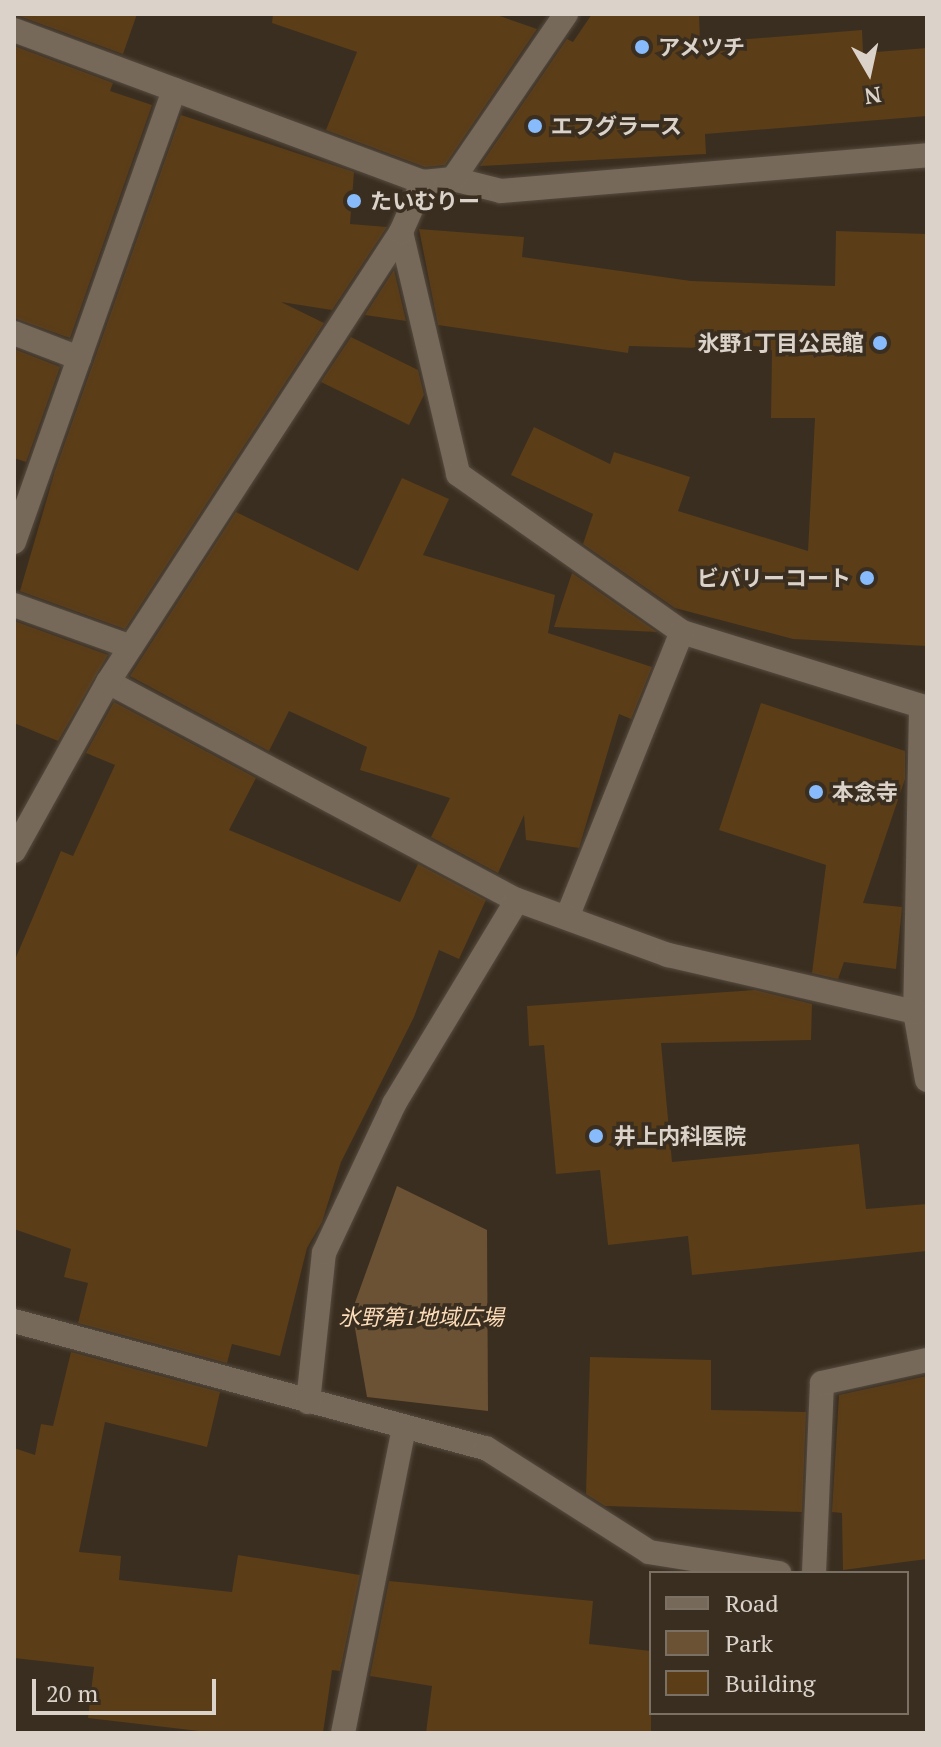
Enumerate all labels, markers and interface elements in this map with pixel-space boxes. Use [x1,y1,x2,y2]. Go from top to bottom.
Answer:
north arrow [829,32,909,112]
place label: アメツチ [658,34,746,60]
marker: アメツチ [633,38,651,56]
text: N [862,81,883,112]
place label: エフグラース [551,113,683,139]
marker: エフグラース [526,117,544,135]
place label: たいむりー [370,188,480,214]
marker: たいむりー [345,192,363,210]
place label: 氷野1丁目公民館 [698,330,864,356]
marker: 氷野1丁目公民館 [871,334,889,352]
place label: ビバリーコート [697,565,851,591]
marker: ビバリーコート [858,569,876,587]
place label: 本念寺 [832,779,898,805]
marker: 本念寺 [807,783,825,801]
place label: 井上内科医院 [614,1123,746,1149]
marker: 井上内科医院 [585,1125,607,1147]
park label: 氷野第1地域広場 [338,1304,504,1330]
legend [649,1571,909,1715]
text: Road [725,1587,779,1619]
text: Park [725,1627,773,1659]
scale bar [36,1663,220,1713]
text: Building [725,1667,815,1699]
text: 20 m [46,1677,98,1709]

